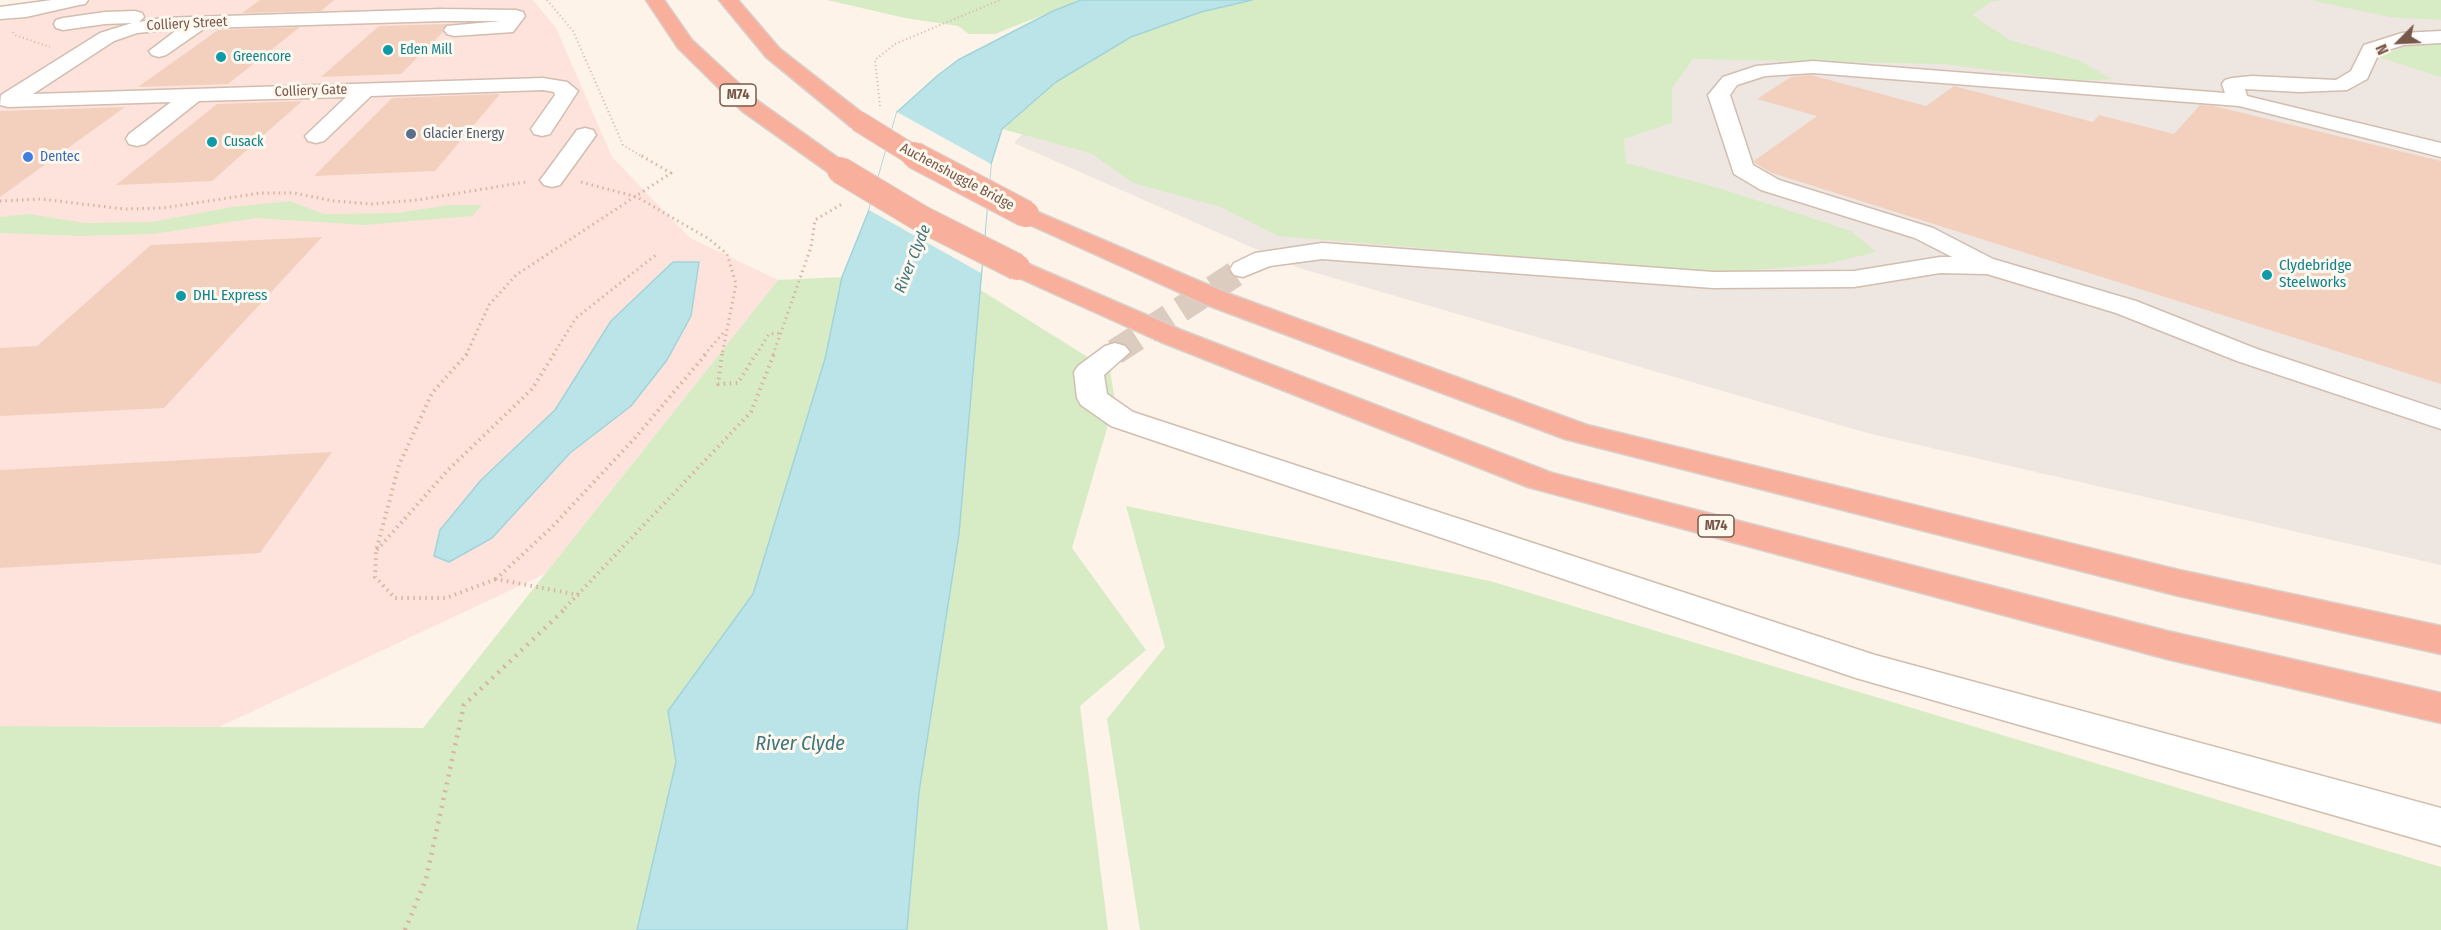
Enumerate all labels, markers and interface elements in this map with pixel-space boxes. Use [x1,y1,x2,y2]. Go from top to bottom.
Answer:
north arrow [2369,12,2429,72]
street label: Colliery Street [146,13,228,35]
text: N [2371,41,2393,58]
place label: Eden Mill [400,42,452,58]
marker: Eden Mill [381,43,395,57]
place label: Greencore [233,49,291,65]
marker: Greencore [214,50,228,64]
street label: Colliery Gate [274,81,348,101]
road number: M74 [720,84,756,106]
place label: Glacier Energy [423,126,504,142]
marker: Glacier Energy [404,127,418,141]
place label: Cusack [224,134,263,150]
marker: Cusack [205,135,219,149]
street label: Auchenshuggle Bridge [897,140,1017,214]
place label: Dentec [40,149,80,165]
marker: Dentec [21,150,35,164]
water label: River Clyde [891,222,935,296]
place label: Clydebridge Steelworks [2279,257,2352,292]
marker: Clydebridge Steelworks [2260,268,2274,282]
place label: DHL Express [193,287,267,305]
marker: DHL Express [174,289,188,303]
road number: M74 [1698,515,1734,537]
water label: River Clyde [755,732,845,756]

